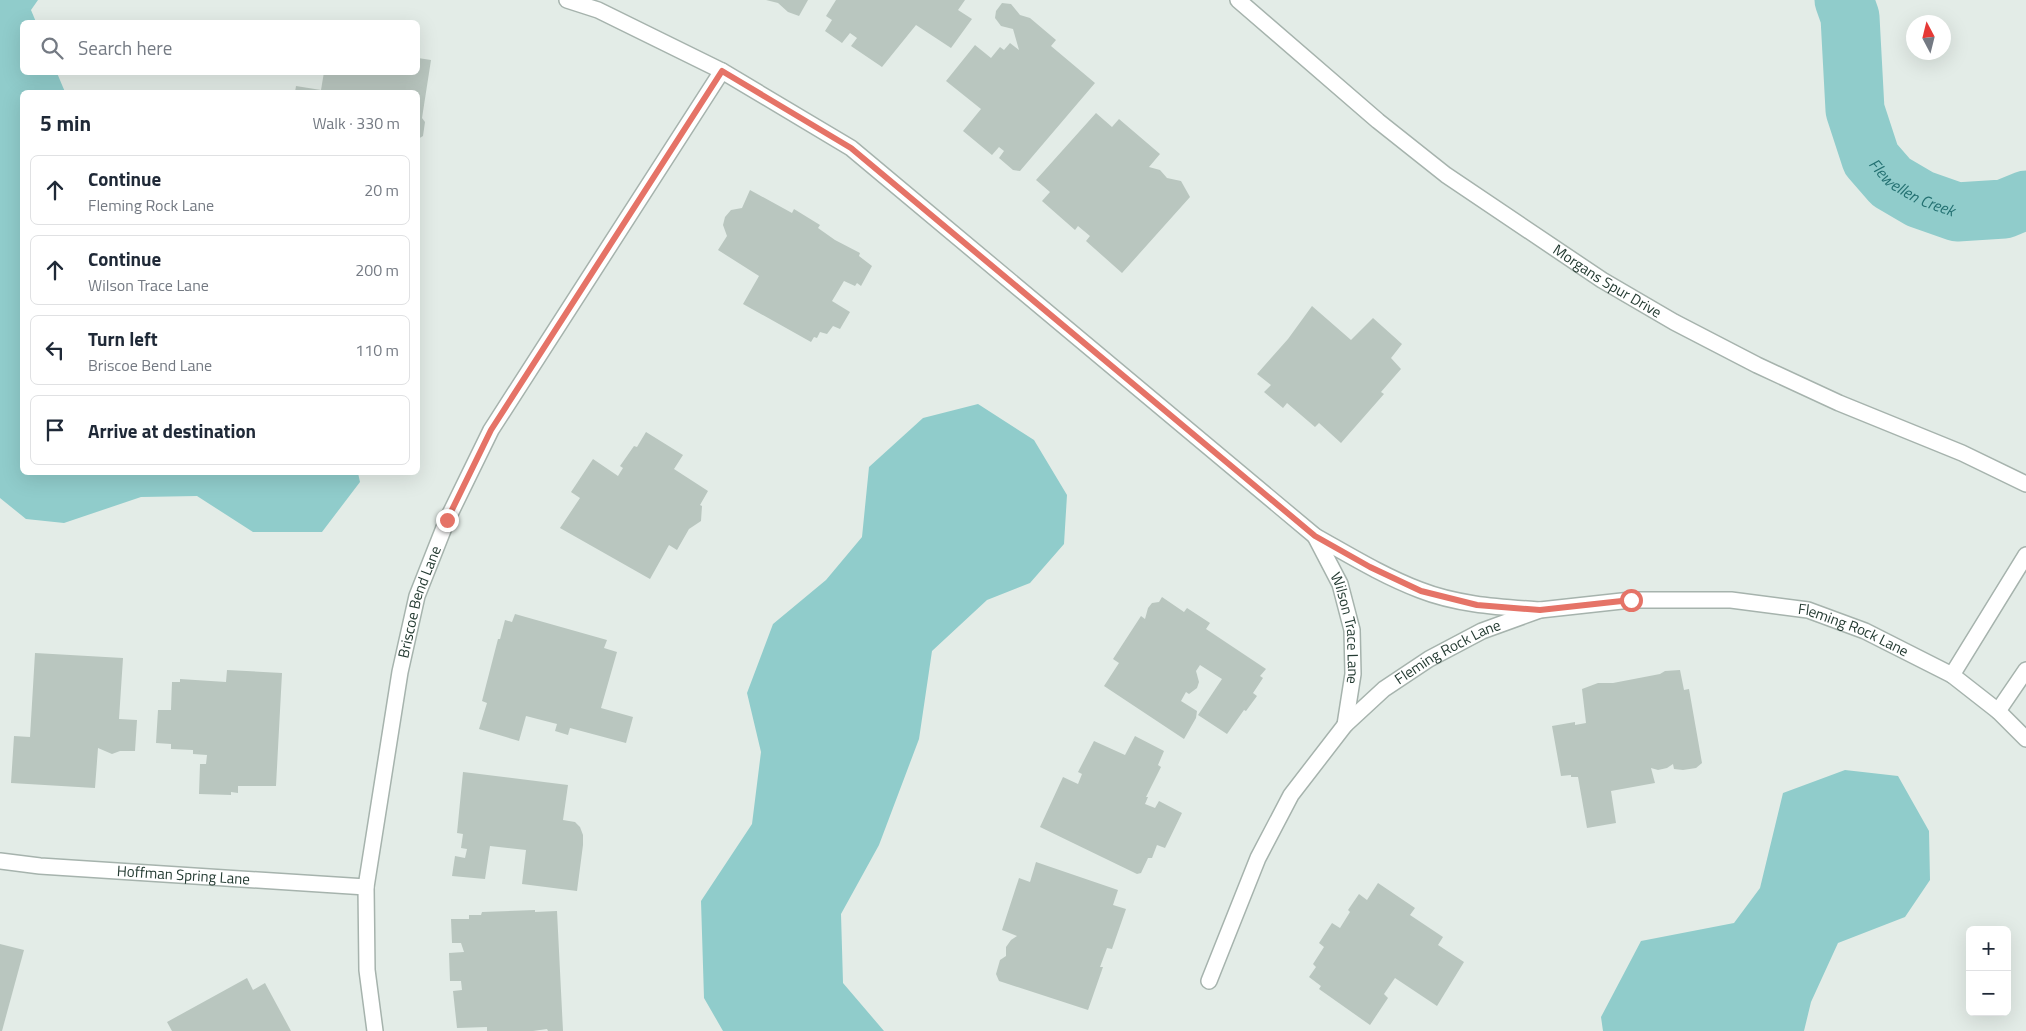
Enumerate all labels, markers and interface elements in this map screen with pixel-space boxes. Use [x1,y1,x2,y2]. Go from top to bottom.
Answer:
north arrow [1906,15,1951,60]
search box [20,20,420,75]
text: Search here [78,33,172,62]
icon: search [38,34,66,62]
text: 5 min [40,107,91,139]
text: Walk · 330 m [312,111,400,135]
water label: Flewellen Creek [1863,153,1960,223]
text: Continue [88,164,161,193]
icon: ahead [41,176,69,204]
text: 20 m [364,178,399,202]
text: Fleming Rock Lane [88,193,214,217]
street label: Morgans Spur Drive [1548,238,1666,323]
text: Continue [88,244,161,273]
icon: ahead [41,256,69,284]
text: 200 m [355,258,399,282]
text: Wilson Trace Lane [88,273,209,297]
text: Turn left [88,324,158,353]
icon: left [41,336,69,364]
text: 110 m [355,338,399,362]
text: Briscoe Bend Lane [88,353,212,377]
icon: arrive [41,416,69,444]
text: Arrive at destination [88,416,256,445]
route end [436,509,459,532]
street label: Briscoe Bend Lane [391,542,447,660]
street label: Wilson Trace Lane [1325,568,1365,686]
route start [1620,589,1643,612]
street label: Fleming Rock Lane [1797,597,1913,662]
street label: Fleming Rock Lane [1390,613,1504,690]
street label: Hoffman Spring Lane [116,859,251,891]
map controls [1966,926,2011,1016]
button: + [1966,926,2011,971]
button: − [1966,971,2011,1016]

